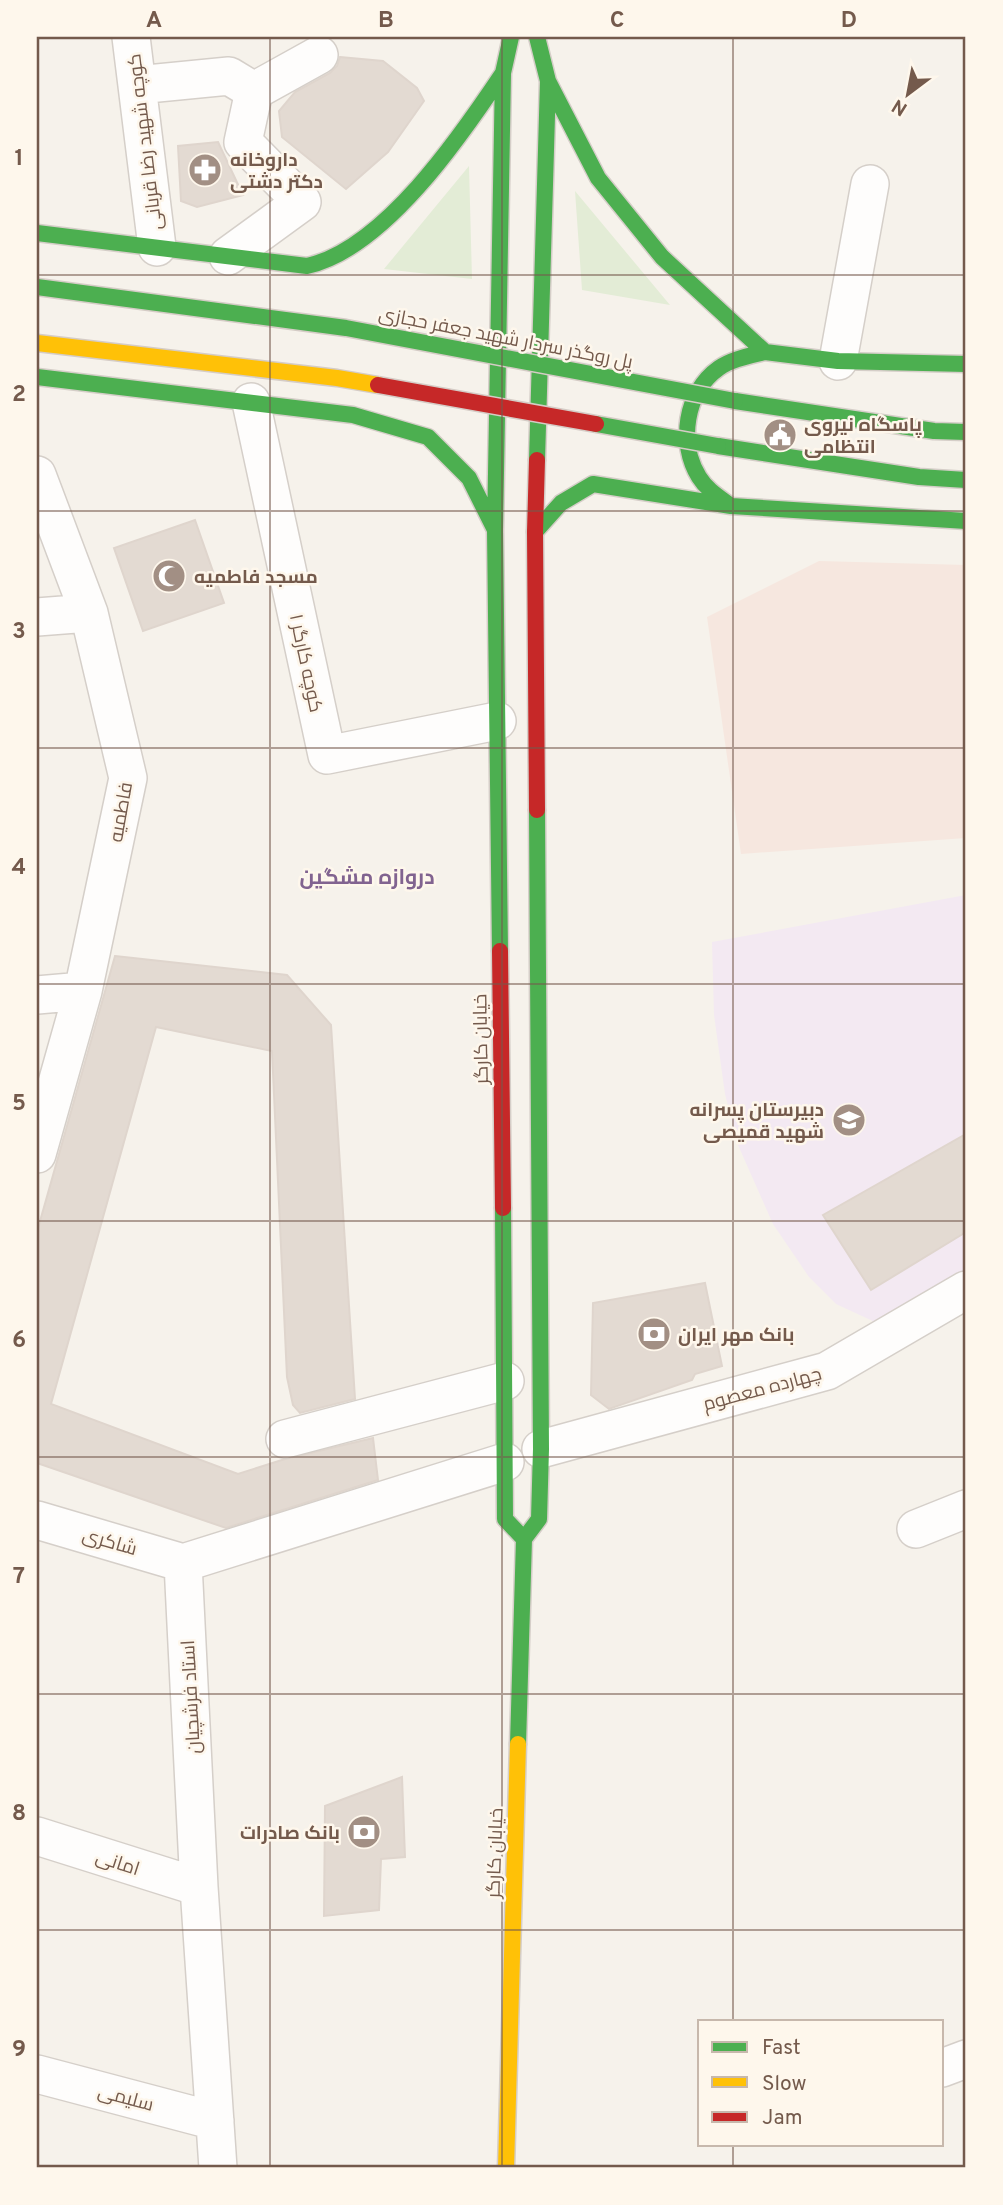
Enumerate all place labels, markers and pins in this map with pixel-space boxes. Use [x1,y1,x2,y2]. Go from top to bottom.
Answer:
place label: داروخانه دکتر دشتی [230,149,323,195]
pharmacy icon: داروخانه دکتر دشتی [186,151,224,189]
place label: پاسگاه نیروی انتظامی [804,414,922,460]
public building icon: پاسگاه نیروی انتظامی [761,416,799,454]
mosque icon: مسجد فاطمیه [150,557,188,595]
place label: مسجد فاطمیه [194,566,318,590]
place label: دبیرستان پسرانه شهید قمیصی [690,1099,824,1145]
school or university icon: دبیرستان پسرانه شهید قمیصی [830,1101,868,1139]
bank icon: بانک مهر ایران [635,1315,673,1353]
place label: بانک مهر ایران [678,1324,794,1348]
bank icon: بانک صادرات [345,1813,383,1851]
place label: بانک صادرات [240,1822,340,1846]

